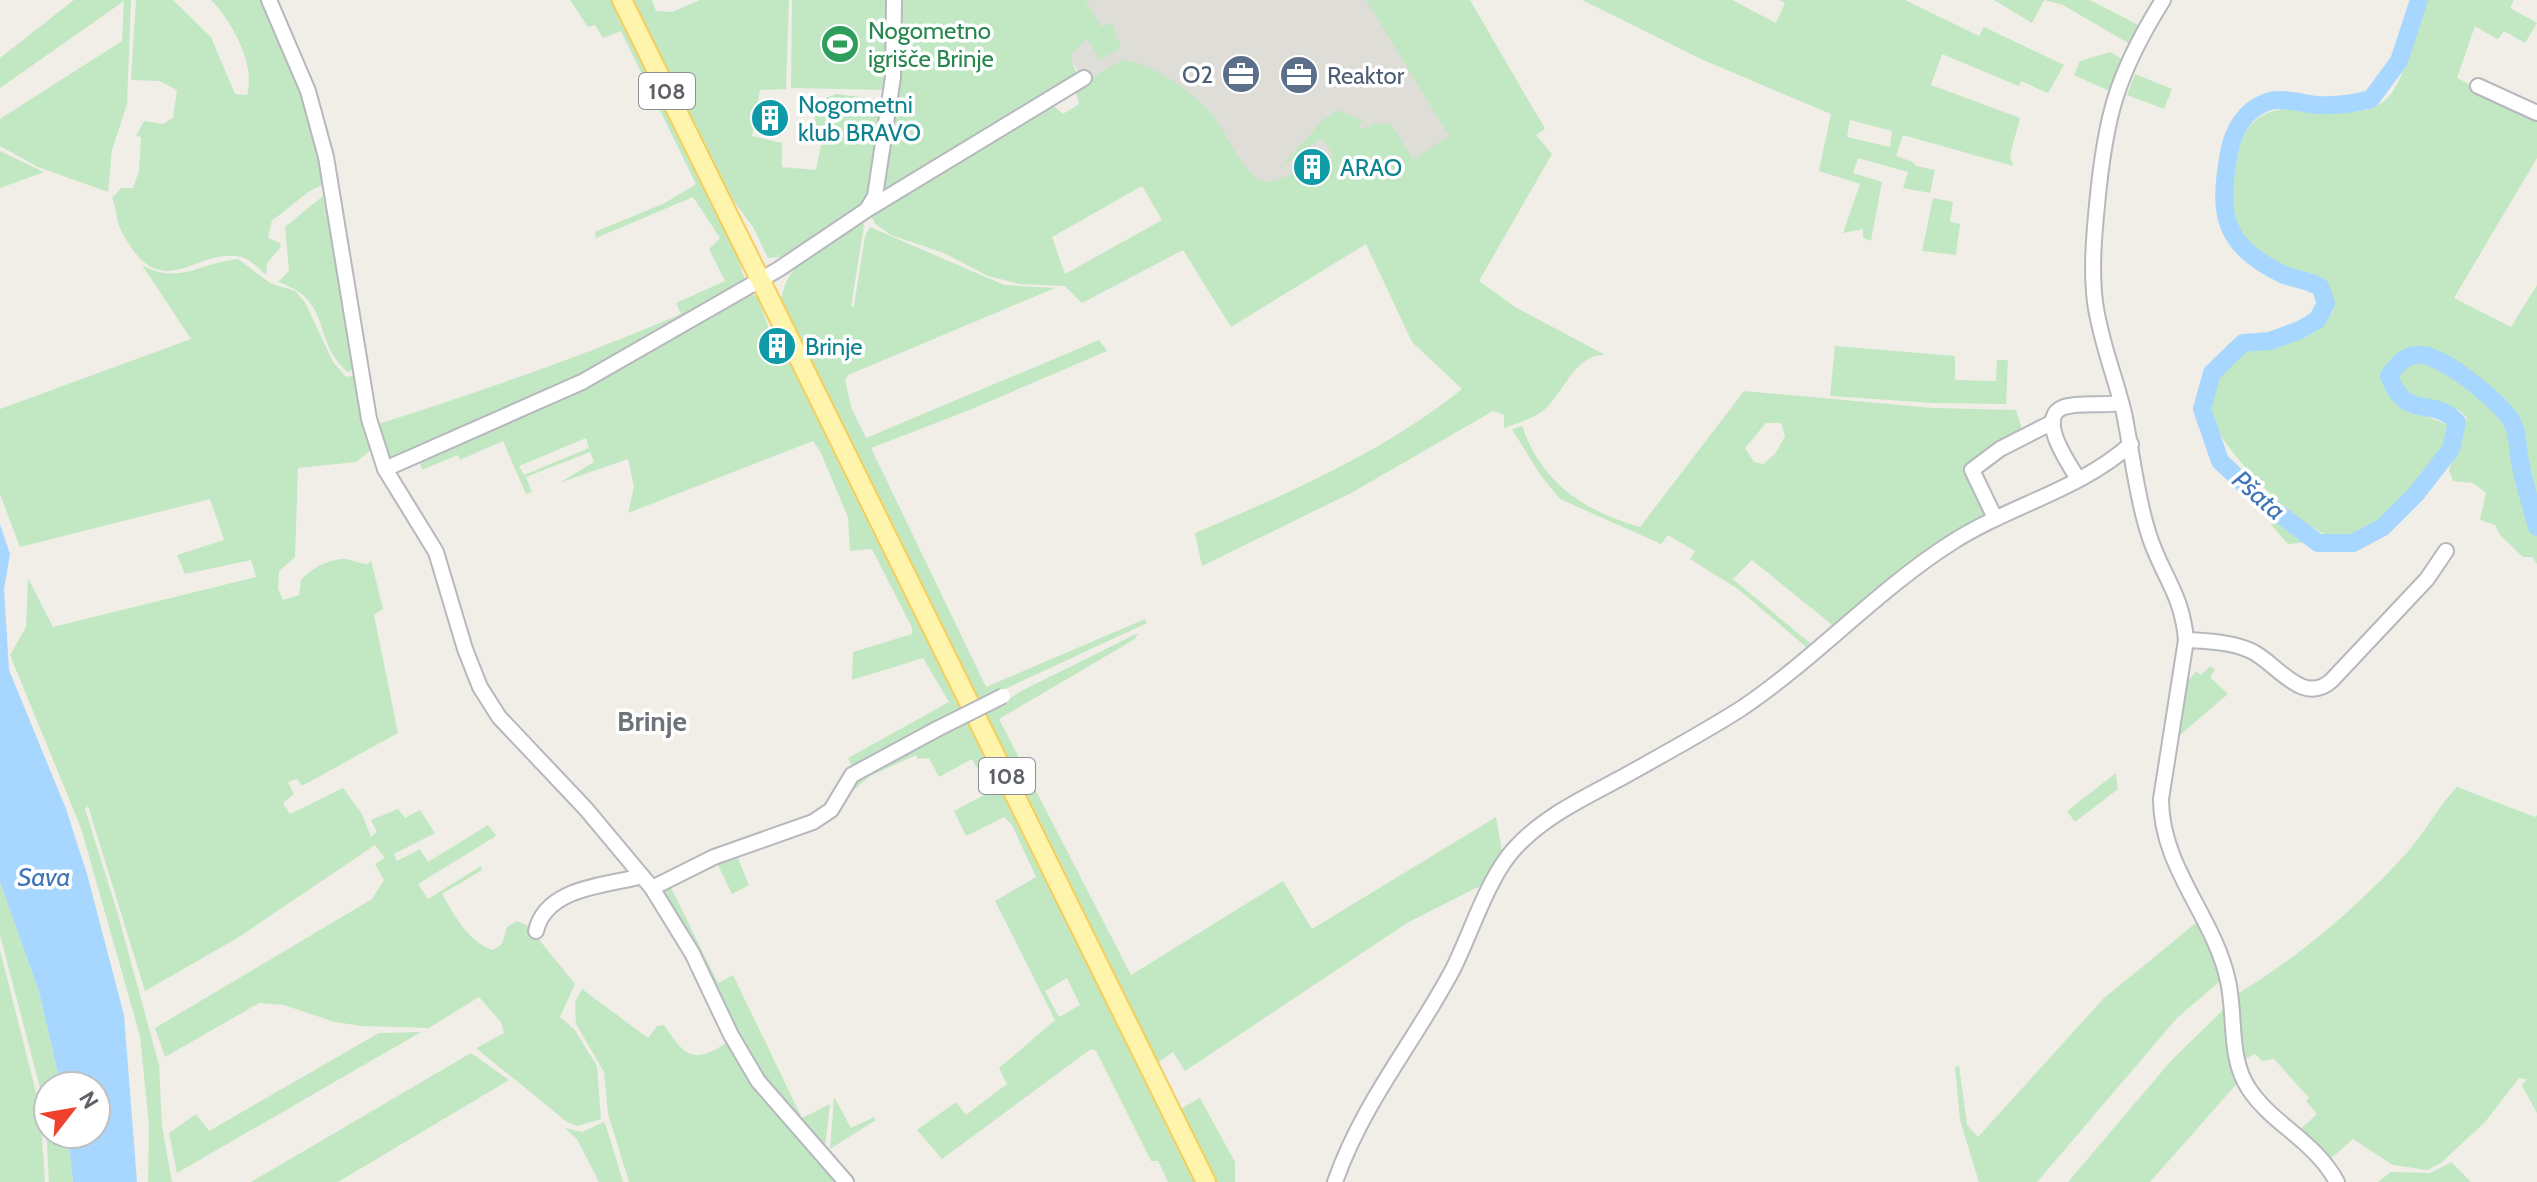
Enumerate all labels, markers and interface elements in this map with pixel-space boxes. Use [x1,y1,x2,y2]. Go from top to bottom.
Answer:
place label: Nogometno igrišče Brinje [868,16,994,73]
sports icon: Nogometno igrišče Brinje [819,23,861,65]
office icon: O2 [1220,53,1262,95]
office icon: Reaktor [1278,54,1320,96]
place label: O2 [1182,60,1213,89]
place label: Reaktor [1327,61,1405,90]
road number: 108 [639,73,695,109]
place label: Nogometni klub BRAVO [798,90,921,147]
building icon: Nogometni klub BRAVO [749,97,791,139]
building icon: ARAO [1291,146,1333,188]
place label: ARAO [1340,153,1402,182]
building icon: Brinje [756,325,798,367]
place label: Brinje [805,332,863,361]
water label: Pšata [2226,463,2292,527]
district label: Brinje [617,704,687,738]
road number: 108 [979,758,1035,794]
water label: Sava [17,861,71,893]
north arrow [32,1070,112,1150]
text: N [73,1086,104,1114]

